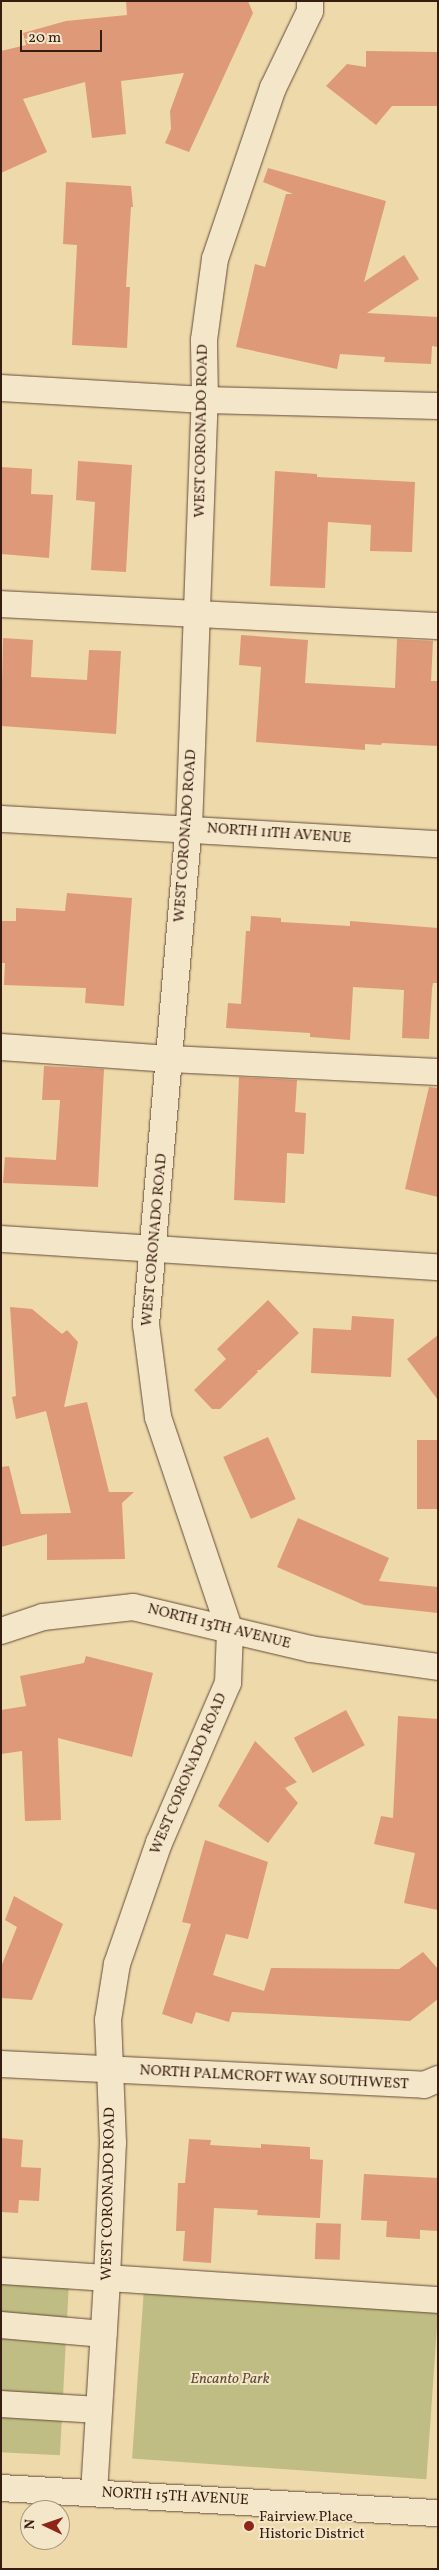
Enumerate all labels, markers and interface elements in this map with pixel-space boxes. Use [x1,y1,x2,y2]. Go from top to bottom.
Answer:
scale bar [22,20,105,52]
text: 20 m [28,28,61,49]
street label: WEST CORONADO ROAD [191,344,213,518]
street label: WEST CORONADO ROAD [171,749,201,923]
street label: NORTH 11TH AVENUE [206,820,352,848]
street label: WEST CORONADO ROAD [138,1153,172,1327]
street label: NORTH 13TH AVENUE [145,1600,293,1654]
street label: WEST CORONADO ROAD [147,1690,231,1858]
street label: NORTH PALMCROFT WAY SOUTHWEST [138,2062,410,2094]
street label: WEST CORONADO ROAD [98,2107,120,2281]
park label: Encanto Park [190,2371,270,2389]
street label: NORTH 15TH AVENUE [101,2484,249,2510]
north arrow [20,2500,70,2550]
place label: Fairview Place Historic District [259,2508,365,2543]
text: N [21,2519,40,2530]
marker: Fairview Place Historic District [243,2520,255,2532]

